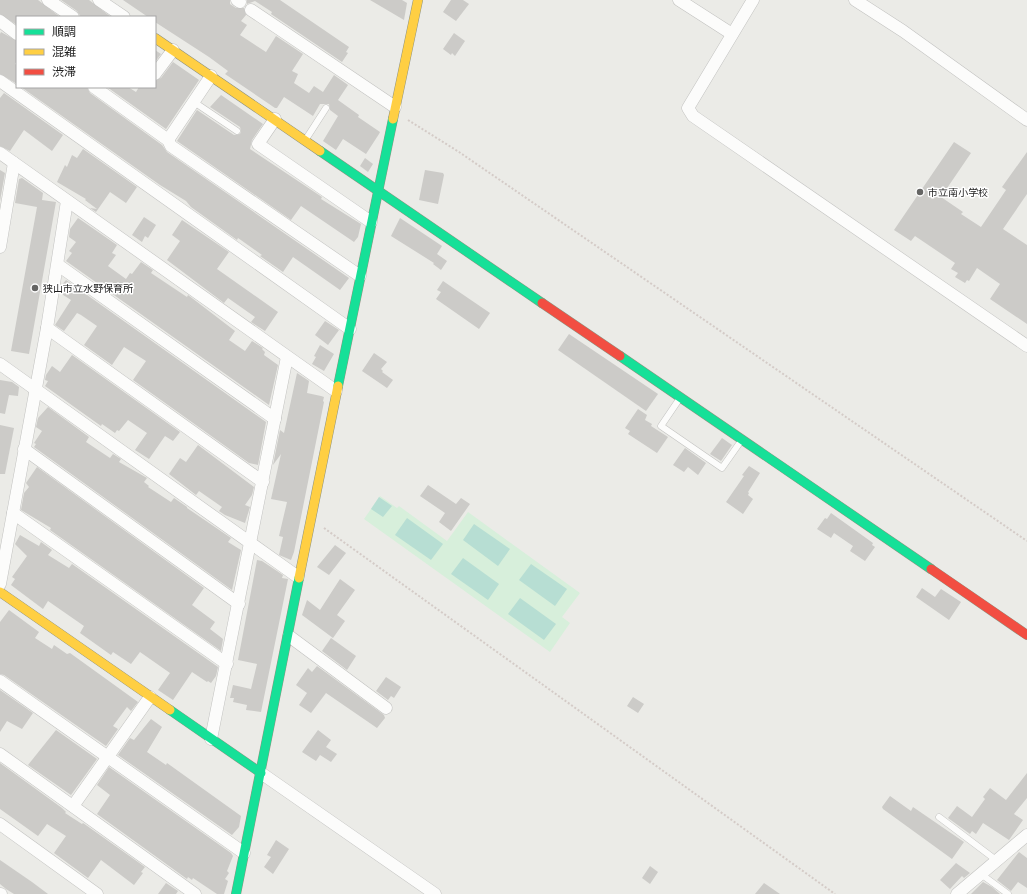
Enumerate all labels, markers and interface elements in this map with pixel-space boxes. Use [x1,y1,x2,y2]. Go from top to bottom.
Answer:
legend [16,16,156,88]
text: 順調 [52,25,76,39]
text: 混雑 [52,45,76,59]
text: 渋滞 [52,65,76,79]
place label: 市立南小学校 [928,186,988,199]
marker: 市立南小学校 [915,187,925,197]
place label: 狭山市立水野保育所 [43,282,133,295]
marker: 狭山市立水野保育所 [30,283,40,293]

